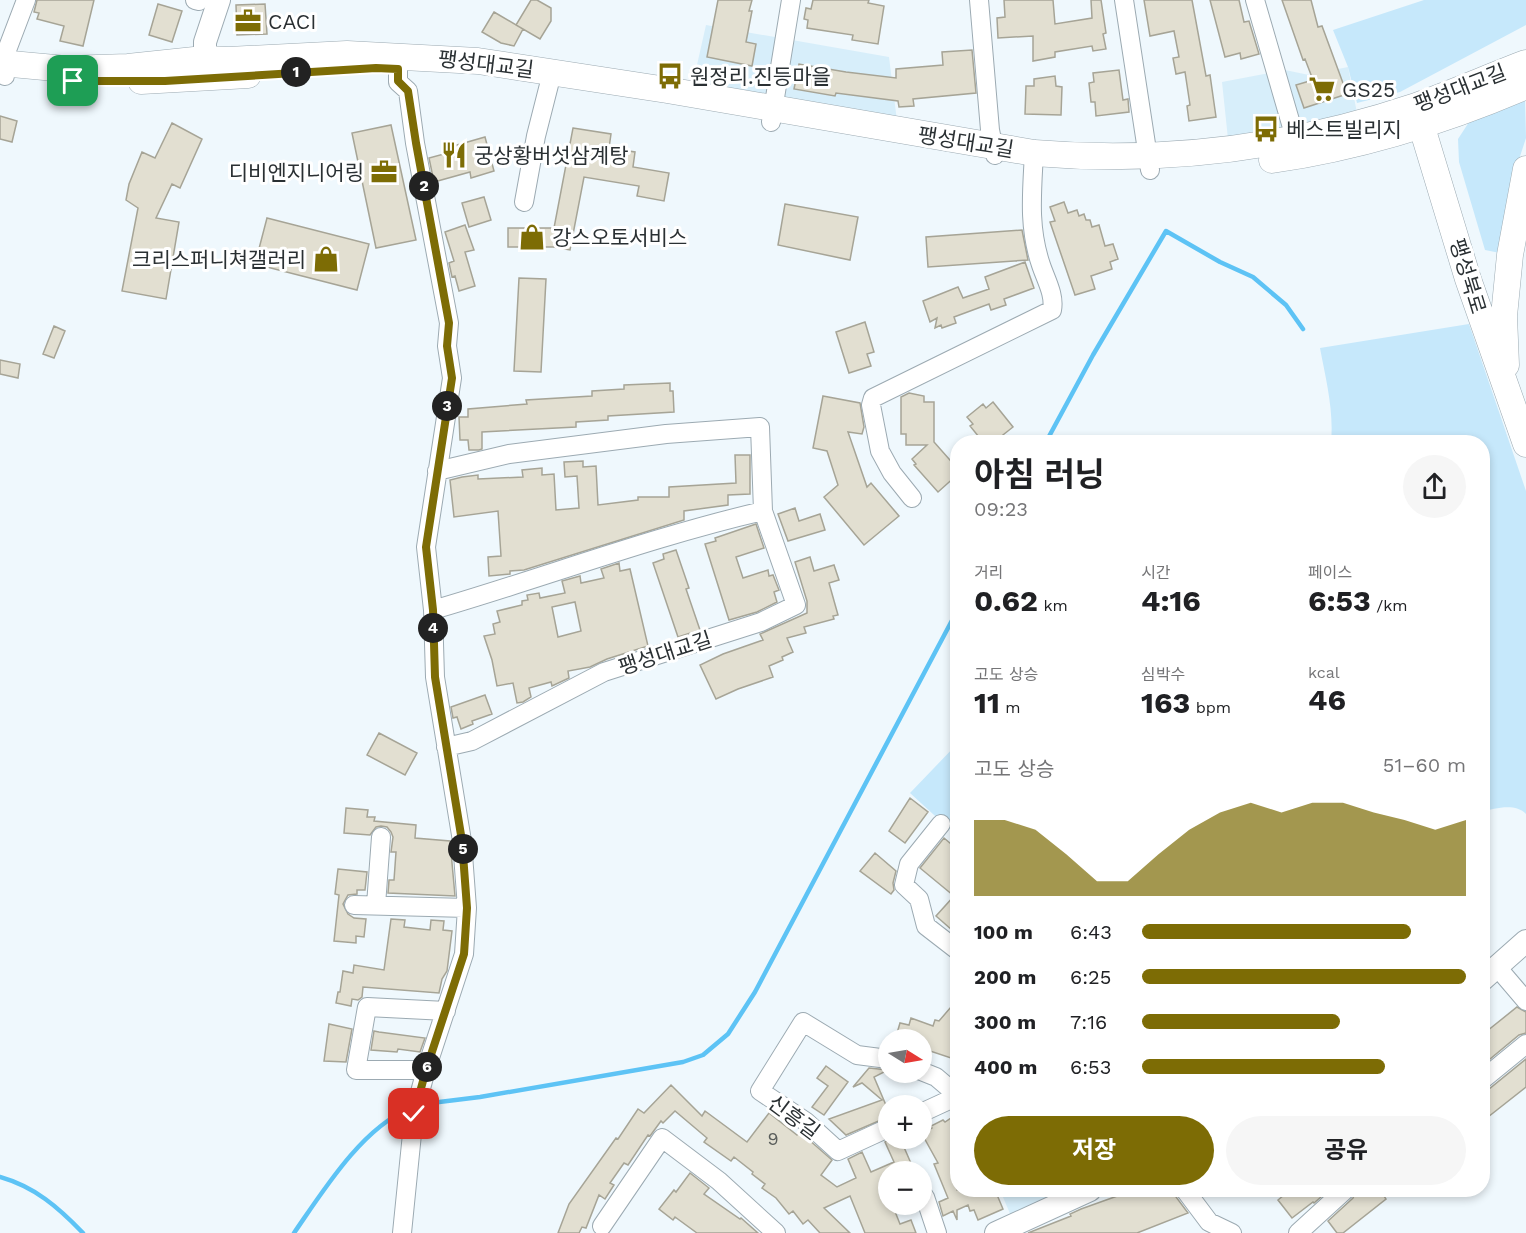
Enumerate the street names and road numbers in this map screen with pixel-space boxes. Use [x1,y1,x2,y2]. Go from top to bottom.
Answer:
street label: 팽성대교길 [437,46,535,82]
street label: 팽성대교길 [1410,59,1510,117]
street label: 팽성대교길 [916,122,1016,162]
street label: 팽성북로 [1445,235,1491,317]
street label: 팽성대교길 [615,626,715,680]
street label: 신흥길 [763,1090,825,1144]

